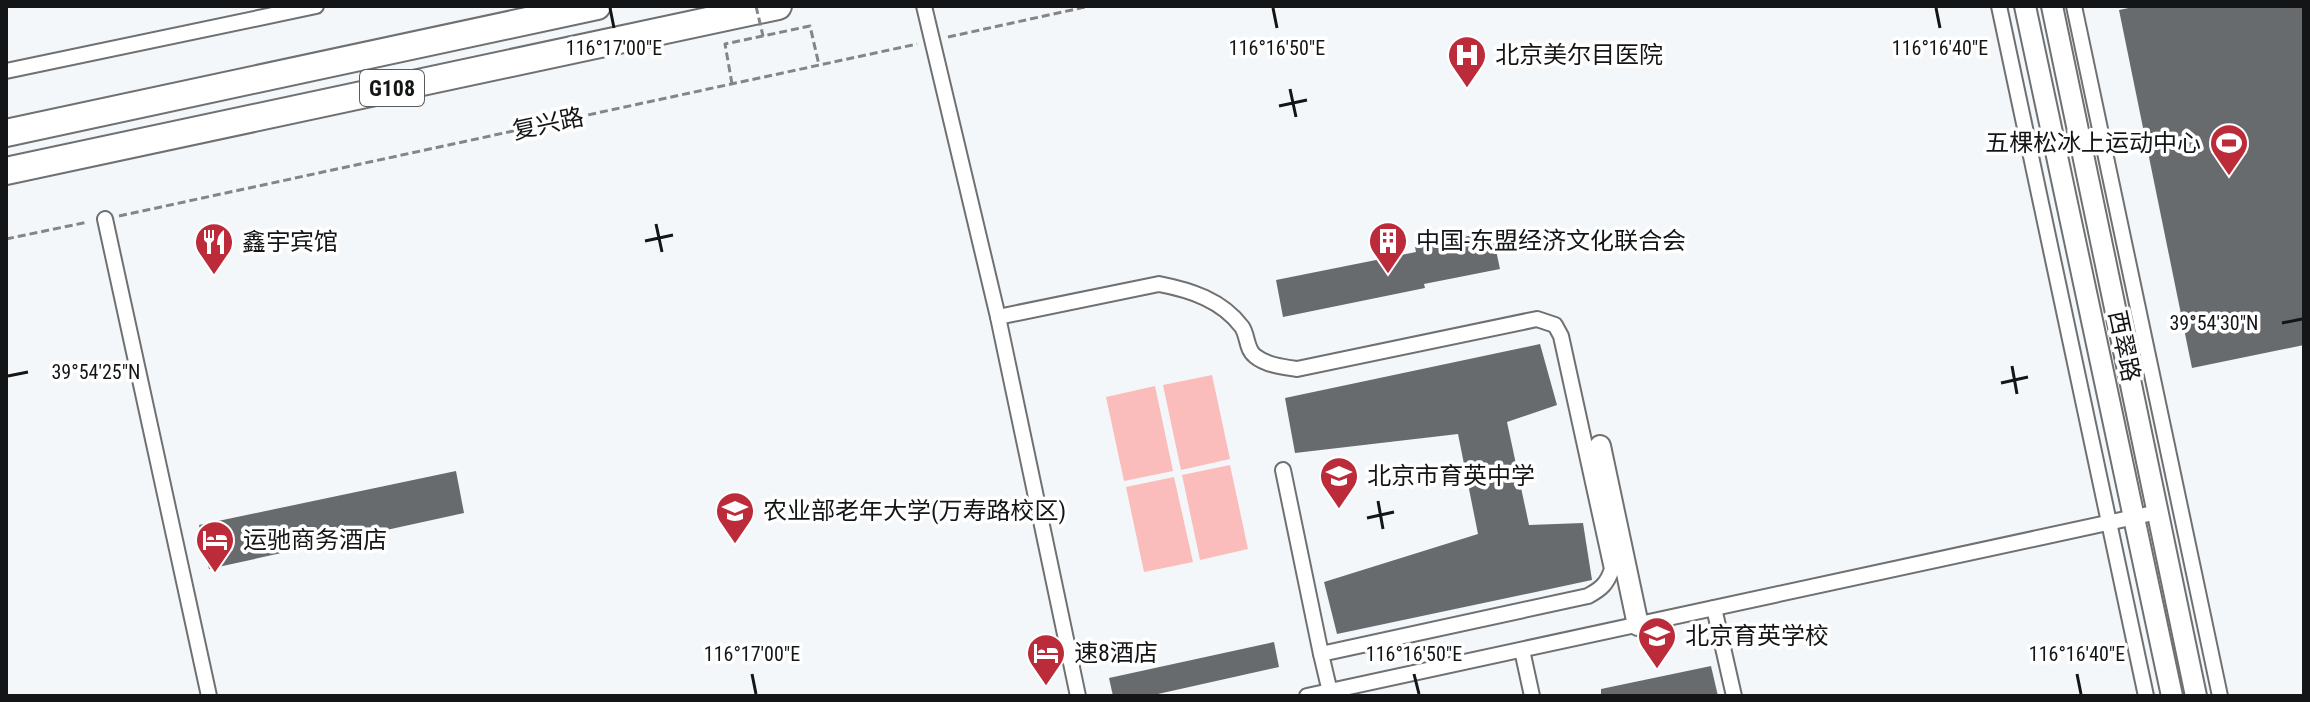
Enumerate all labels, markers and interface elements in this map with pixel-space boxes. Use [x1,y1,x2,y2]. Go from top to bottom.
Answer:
hospital icon: 北京美尔目医院 [1446,34,1488,89]
text: 116°17'00"E [566,36,662,60]
text: 116°16'50"E [1229,36,1325,60]
text: 116°16'40"E [1892,36,1988,60]
place label: 北京美尔目医院 [1495,41,1663,69]
road number: G108 [360,70,424,106]
street label: 复兴路 [510,103,586,145]
sports icon: 五棵松冰上运动中心 [2208,122,2250,177]
place label: 五棵松冰上运动中心 [1985,129,2201,157]
building icon: 中国-东盟经济文化联合会 [1367,220,1409,275]
restaurant icon: 鑫宇宾馆 [193,221,235,276]
place label: 中国-东盟经济文化联合会 [1416,227,1686,255]
place label: 鑫宇宾馆 [242,228,338,256]
street label: 西翠路 [2103,308,2145,384]
text: 39°54'30"N [2169,311,2259,335]
text: 39°54'25"N [51,360,141,384]
school or university icon: 北京市育英中学 [1318,455,1360,510]
place label: 北京市育英中学 [1367,462,1535,490]
school or university icon: 农业部老年大学(万寿路校区) [714,490,756,545]
place label: 农业部老年大学(万寿路校区) [763,497,1066,525]
hotel icon: 运驰商务酒店 [194,519,236,574]
place label: 运驰商务酒店 [243,526,387,554]
school or university icon: 北京育英学校 [1636,615,1678,670]
place label: 北京育英学校 [1685,622,1829,650]
hotel icon: 速8酒店 [1025,632,1067,687]
place label: 速8酒店 [1074,639,1158,667]
text: 116°17'00"E [704,642,800,666]
text: 116°16'50"E [1366,642,1462,666]
text: 116°16'40"E [2029,642,2125,666]

